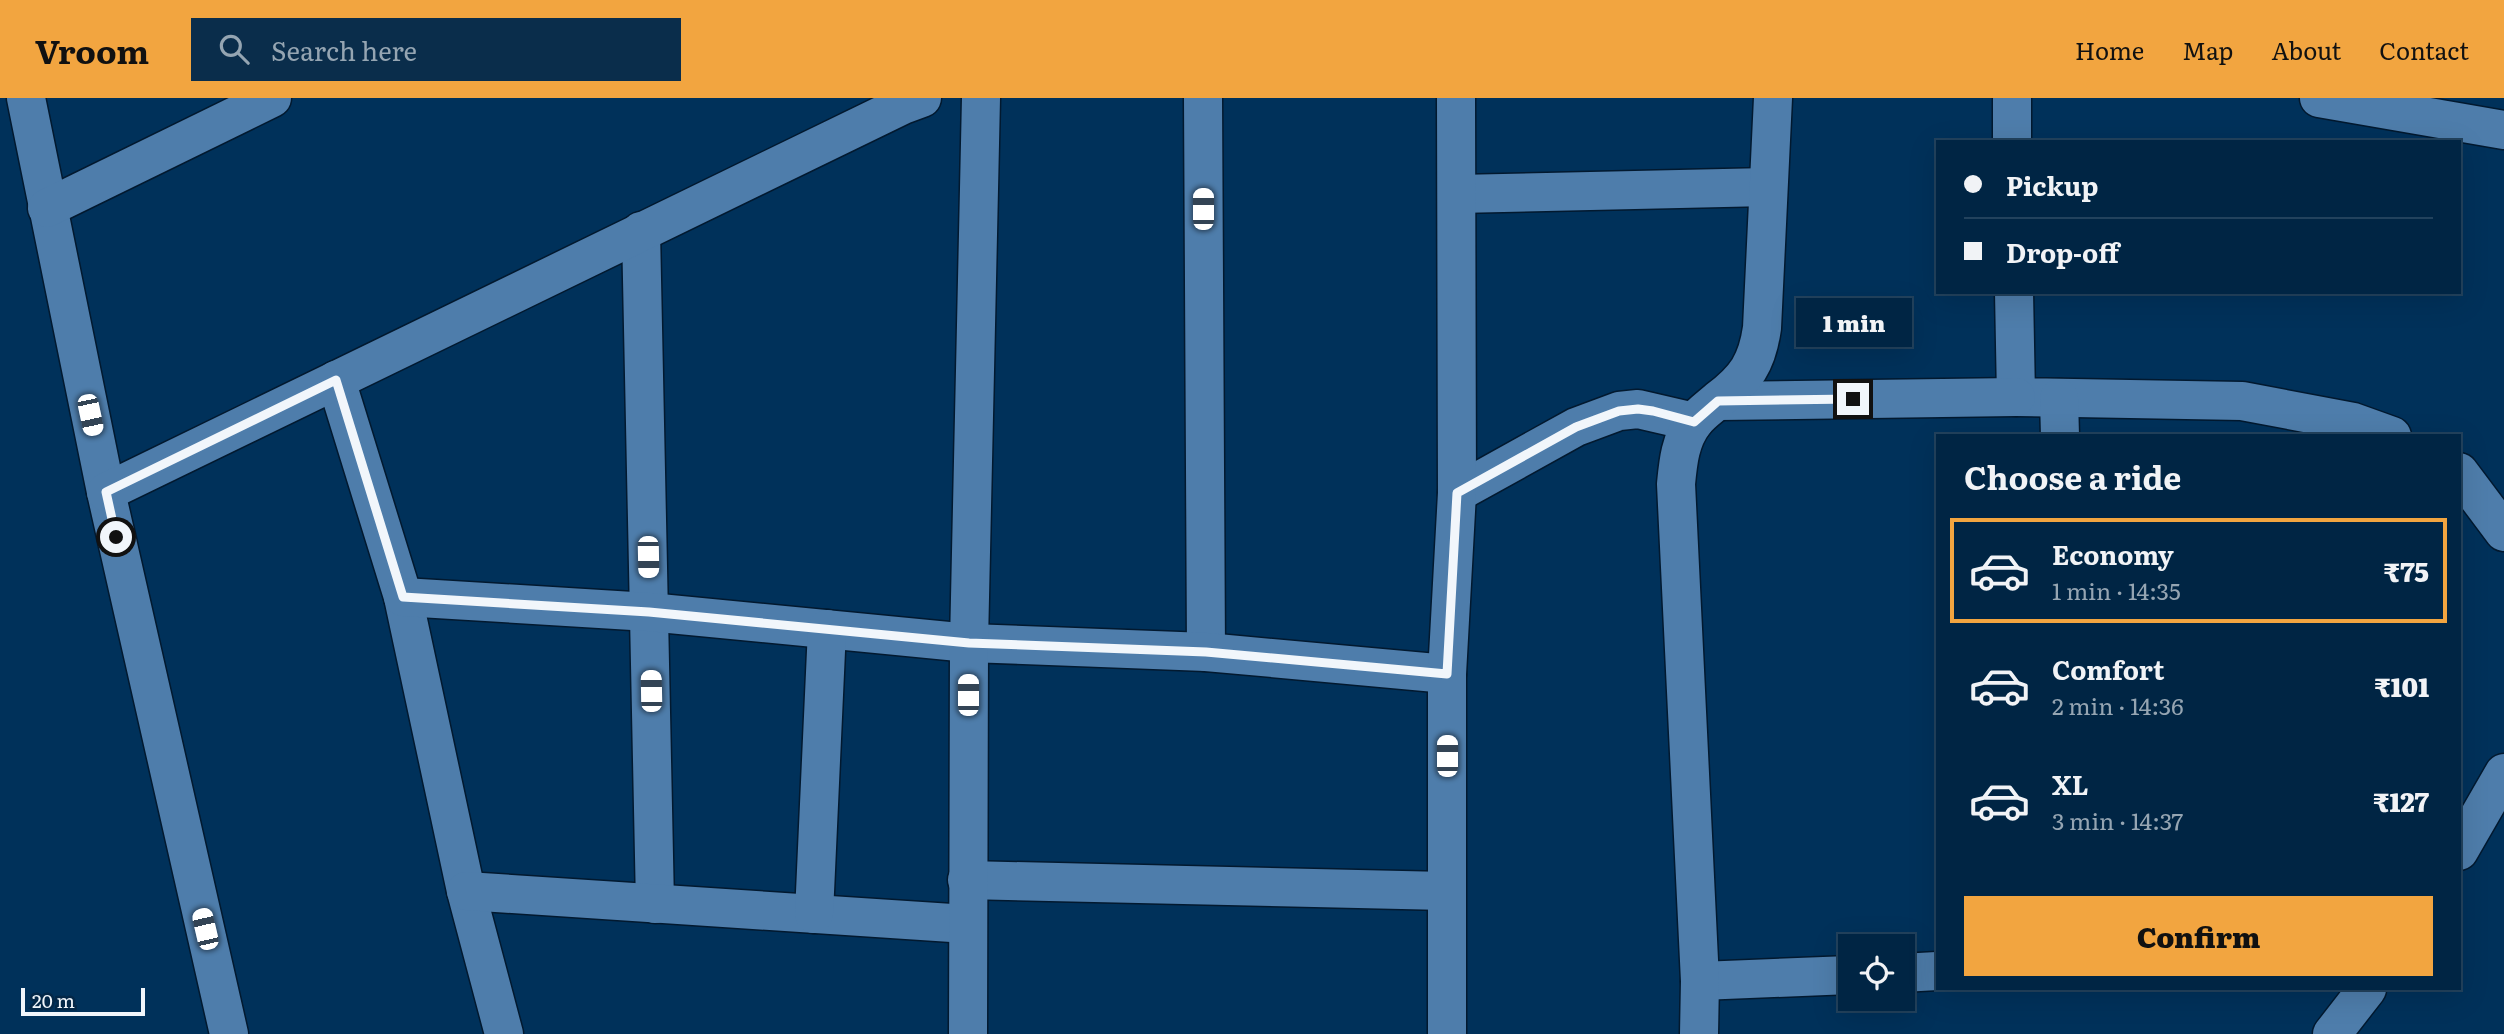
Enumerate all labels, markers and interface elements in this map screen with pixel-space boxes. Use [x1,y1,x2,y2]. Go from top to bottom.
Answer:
search box [191,18,681,81]
text: Vroom [35,25,149,74]
icon: search [215,30,253,68]
text: Search here [271,30,417,69]
text: Home [2075,32,2144,67]
text: Map [2182,32,2233,67]
text: About [2271,32,2341,67]
text: Contact [2379,32,2469,67]
text: Pickup [2006,165,2098,204]
car [1193,188,1214,230]
text: Drop-off [2006,232,2119,271]
callout: 1 min [1795,298,1911,346]
text: 1 min [1823,305,1885,339]
route end [1837,383,1869,415]
car [76,392,105,438]
text: Choose a ride [1964,452,2181,500]
route start [100,521,132,553]
text: Economy [2052,534,2174,573]
car [638,536,659,578]
icon: car [1968,539,2031,602]
text: ₹75 [2384,551,2429,590]
text: 1 min · 14:35 [2052,573,2181,607]
text: Comfort [2052,649,2164,688]
icon: car [1968,654,2031,717]
text: ₹101 [2374,666,2429,705]
car [641,670,662,712]
car [958,674,979,716]
text: 2 min · 14:36 [2052,688,2184,722]
car [1437,735,1458,777]
text: XL [2052,764,2089,803]
icon: car [1968,769,2031,832]
text: ₹127 [2373,781,2429,820]
text: 3 min · 14:37 [2052,803,2183,837]
button: Confirm [1964,896,2433,976]
car [191,906,220,952]
map controls [1838,934,1915,1011]
button: locate [1838,934,1915,1011]
scale bar [21,985,145,1017]
text: 20 m [32,986,75,1014]

